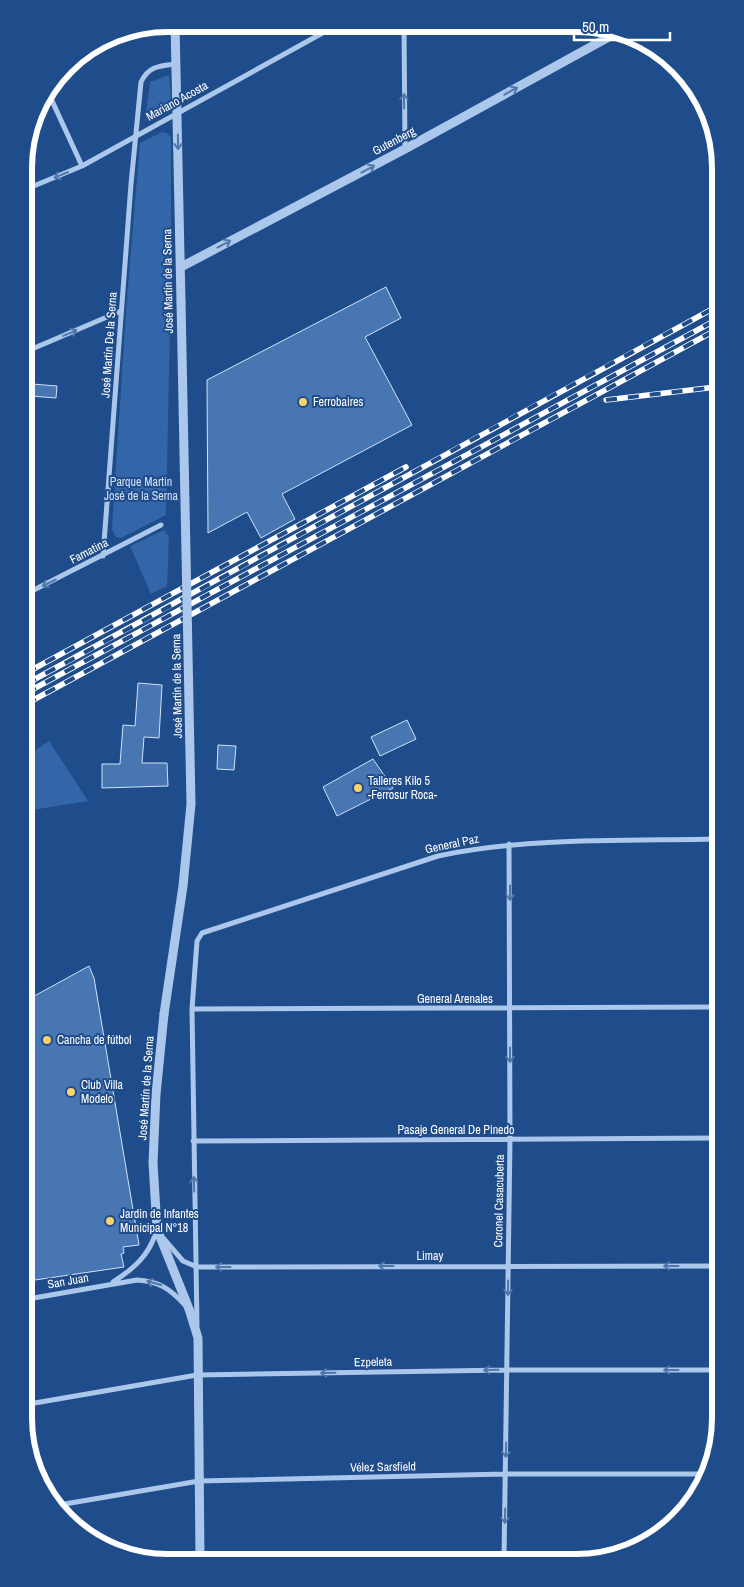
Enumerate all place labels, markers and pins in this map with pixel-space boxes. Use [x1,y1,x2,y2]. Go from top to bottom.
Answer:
place label: Ferrobaires [313,394,363,410]
marker: Ferrobaires [297,396,309,408]
place label: Talleres Kilo 5 -Ferrosur Roca- [368,773,438,803]
marker: Talleres Kilo 5 -Ferrosur Roca- [352,782,364,794]
place label: Cancha de fútbol [57,1032,131,1048]
marker: Cancha de fútbol [41,1034,53,1046]
place label: Club Villa Modelo [81,1077,123,1107]
marker: Club Villa Modelo [65,1086,77,1098]
place label: Jardin de Infantes Municipal N°18 [120,1206,199,1236]
marker: Jardin de Infantes Municipal N°18 [104,1215,116,1227]

